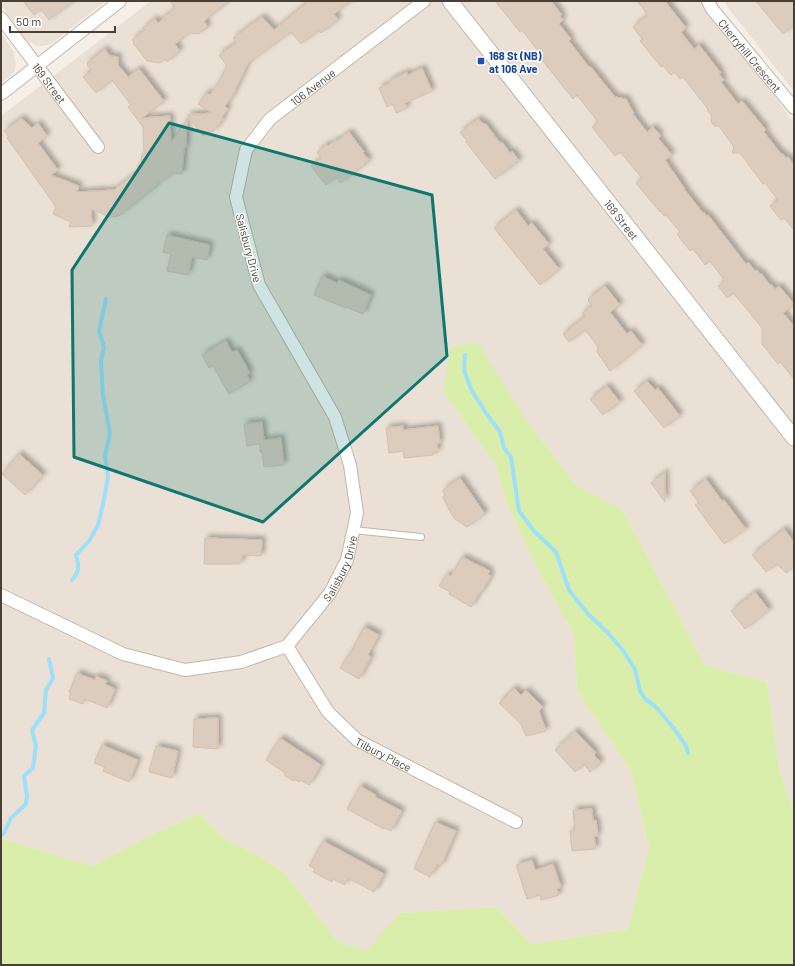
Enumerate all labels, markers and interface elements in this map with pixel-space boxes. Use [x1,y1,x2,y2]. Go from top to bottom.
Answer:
scale bar [10,8,115,34]
text: 50 m [16,14,41,28]
street label: Cherryhill Crescent [716,16,784,94]
place label: 168 St (NB) at 106 Ave [489,49,542,75]
marker: 168 St (NB) at 106 Ave [476,56,486,66]
street label: 169 Street [30,60,69,106]
street label: 106 Avenue [287,65,337,108]
street label: 168 Street [602,197,642,242]
street label: Salisbury Drive [234,212,264,284]
street label: Salisbury Drive [320,534,359,604]
street label: Tilbury Place [353,734,414,774]

